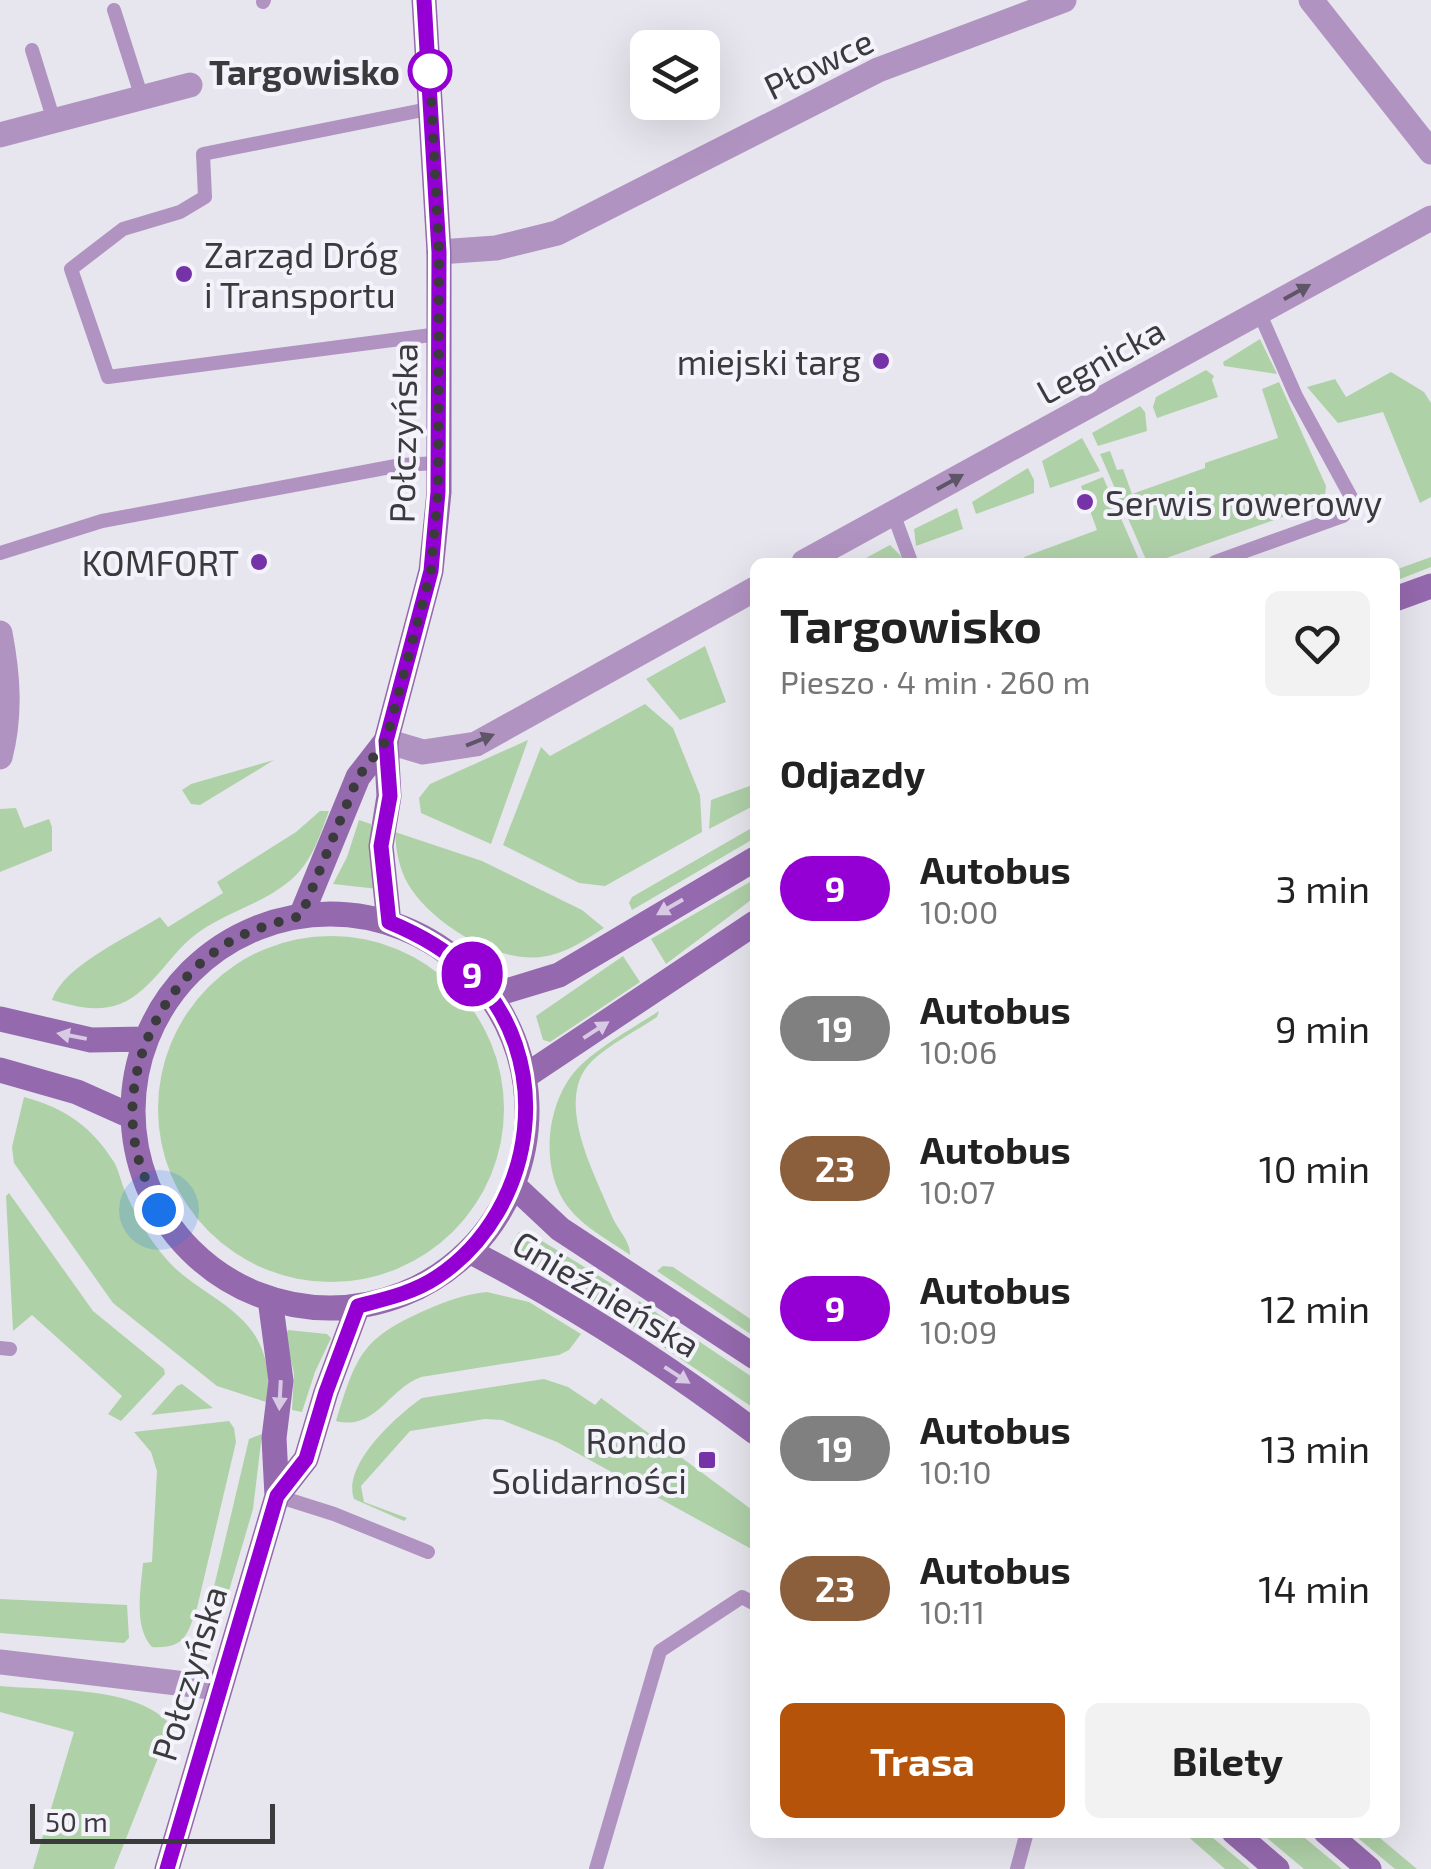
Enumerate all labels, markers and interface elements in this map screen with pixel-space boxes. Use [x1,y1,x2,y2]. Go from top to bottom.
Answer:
street label: Płowce [757,19,879,107]
map controls [630,30,720,120]
button: layers [630,30,720,120]
place label: Targowisko [209,50,400,92]
marker: Targowisko [409,50,451,92]
place label: Zarząd Dróg i Transportu [204,233,398,315]
marker: Zarząd Dróg i Transportu [173,263,195,285]
one-way arrow [1282,283,1311,300]
street label: Legnicka [1029,308,1171,412]
place label: miejski targ [677,340,861,382]
street label: Połczyńska [379,342,425,524]
marker: miejski targ [870,350,892,372]
one-way arrow [936,474,965,491]
place label: Serwis rowerowy [1105,481,1382,523]
marker: Serwis rowerowy [1074,491,1096,513]
place label: KOMFORT [81,541,239,583]
marker: KOMFORT [248,551,270,573]
button: heart [1265,591,1370,696]
text: Targowisko [780,595,1042,653]
text: Pieszo · 4 min · 260 m [780,662,1091,700]
one-way arrow [465,731,495,747]
text: Odjazdy [780,750,925,796]
text: Autobus [920,846,1071,892]
text: 3 min [1276,865,1370,911]
text: 9 [825,867,845,909]
text: 10:00 [920,892,998,930]
one-way arrow [656,898,684,915]
line badge: 9 [440,942,504,1006]
text: 9 [462,953,482,995]
text: Autobus [920,986,1071,1032]
text: 9 min [1275,1005,1370,1051]
text: 19 [817,1007,853,1049]
one-way arrow [582,1022,609,1040]
one-way arrow [56,1028,87,1043]
text: 10:06 [920,1032,997,1070]
text: Autobus [920,1126,1071,1172]
text: 10 min [1259,1145,1370,1191]
text: 23 [815,1147,855,1189]
text: 10:07 [920,1172,995,1210]
your location [134,1185,184,1235]
street label: Gnieźnieńska [506,1221,708,1365]
text: Autobus [920,1266,1071,1312]
text: 12 min [1260,1285,1370,1331]
text: 9 [825,1287,845,1329]
text: 10:09 [920,1312,997,1350]
one-way arrow [663,1366,690,1384]
one-way arrow [272,1380,288,1412]
text: Autobus [920,1406,1071,1452]
place label: Rondo Solidarności [491,1419,687,1501]
text: 13 min [1260,1425,1370,1471]
text: 19 [817,1427,853,1469]
marker: Rondo Solidarności [696,1449,718,1471]
text: 10:10 [920,1452,992,1490]
text: Autobus [920,1546,1071,1592]
text: 14 min [1258,1565,1370,1611]
text: 23 [815,1567,855,1609]
street label: Połczyńska [142,1581,234,1765]
text: 10:11 [920,1592,985,1630]
button: Trasa [780,1703,1065,1818]
button: Bilety [1085,1703,1370,1818]
scale bar [30,1799,275,1844]
text: 50 m [45,1804,108,1838]

